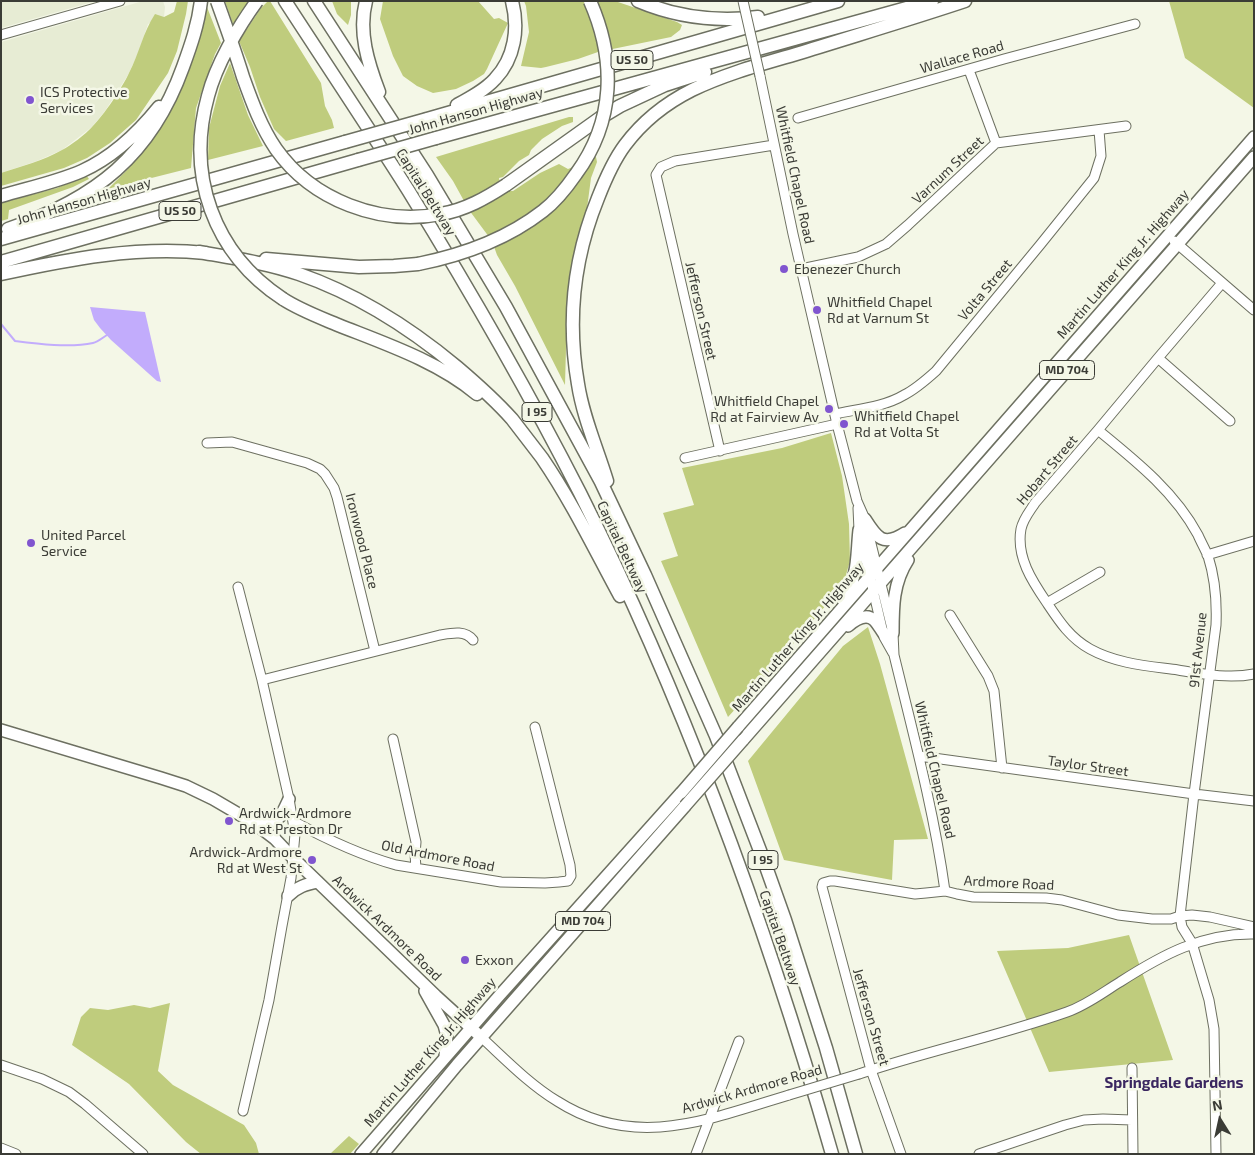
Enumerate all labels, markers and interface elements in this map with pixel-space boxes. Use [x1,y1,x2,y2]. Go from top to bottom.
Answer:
street label: Wallace Road [918,37,1006,77]
road number: US 50 [611,50,653,70]
place label: ICS Protective Services [40,84,128,116]
street label: John Hanson Highway [407,84,545,138]
marker: ICS Protective Services [24,94,36,106]
street label: Whitfield Chapel Road [772,105,818,245]
street label: Varnum Street [909,133,987,207]
street label: Capital Beltway [392,145,460,239]
street label: John Hanson Highway [15,174,153,228]
street label: Martin Luther King Jr. Highway [1053,186,1193,342]
road number: US 50 [159,202,201,220]
street label: Volta Street [954,256,1016,324]
street label: Jefferson Street [682,260,720,362]
place label: Ebenezer Church [794,261,901,277]
marker: Ebenezer Church [778,263,790,275]
place label: Whitfield Chapel Rd at Varnum St [827,294,932,326]
marker: Whitfield Chapel Rd at Varnum St [811,304,823,316]
road number: MD 704 [1040,360,1094,380]
place label: Whitfield Chapel Rd at Fairview Av [710,393,819,426]
road number: I 95 [522,402,552,422]
marker: Whitfield Chapel Rd at Fairview Av [823,403,835,415]
place label: Whitfield Chapel Rd at Volta St [854,408,959,441]
marker: Whitfield Chapel Rd at Volta St [838,418,850,430]
street label: Hobart Street [1013,432,1081,508]
street label: Ironwood Place [342,491,382,591]
street label: Capital Beltway [593,498,651,596]
place label: United Parcel Service [41,527,126,560]
marker: United Parcel Service [25,537,37,549]
street label: Martin Luther King Jr. Highway [728,559,868,715]
street label: 91st Avenue [1186,611,1210,689]
street label: Whitfield Chapel Road [911,700,959,840]
street label: Taylor Street [1046,752,1130,780]
place label: Ardwick-Ardmore Rd at Preston Dr [239,805,352,838]
marker: Ardwick-Ardmore Rd at Preston Dr [223,815,235,827]
street label: Old Ardmore Road [380,837,496,875]
place label: Ardwick-Ardmore Rd at West St [189,844,302,876]
road number: I 95 [748,850,778,870]
marker: Ardwick-Ardmore Rd at West St [306,854,318,866]
street label: Ardwick Ardmore Road [329,872,445,984]
street label: Ardmore Road [963,872,1055,894]
street label: Capital Beltway [756,888,804,988]
road number: MD 704 [556,911,610,930]
place label: Exxon [475,952,514,968]
marker: Exxon [459,954,471,966]
street label: Jefferson Street [849,966,893,1068]
street label: Martin Luther King Jr. Highway [360,974,500,1130]
street label: Ardwick Ardmore Road [680,1061,824,1117]
district label: Springdale Gardens [1104,1074,1244,1092]
north arrow [1195,1095,1245,1145]
text: N [1211,1095,1224,1114]

